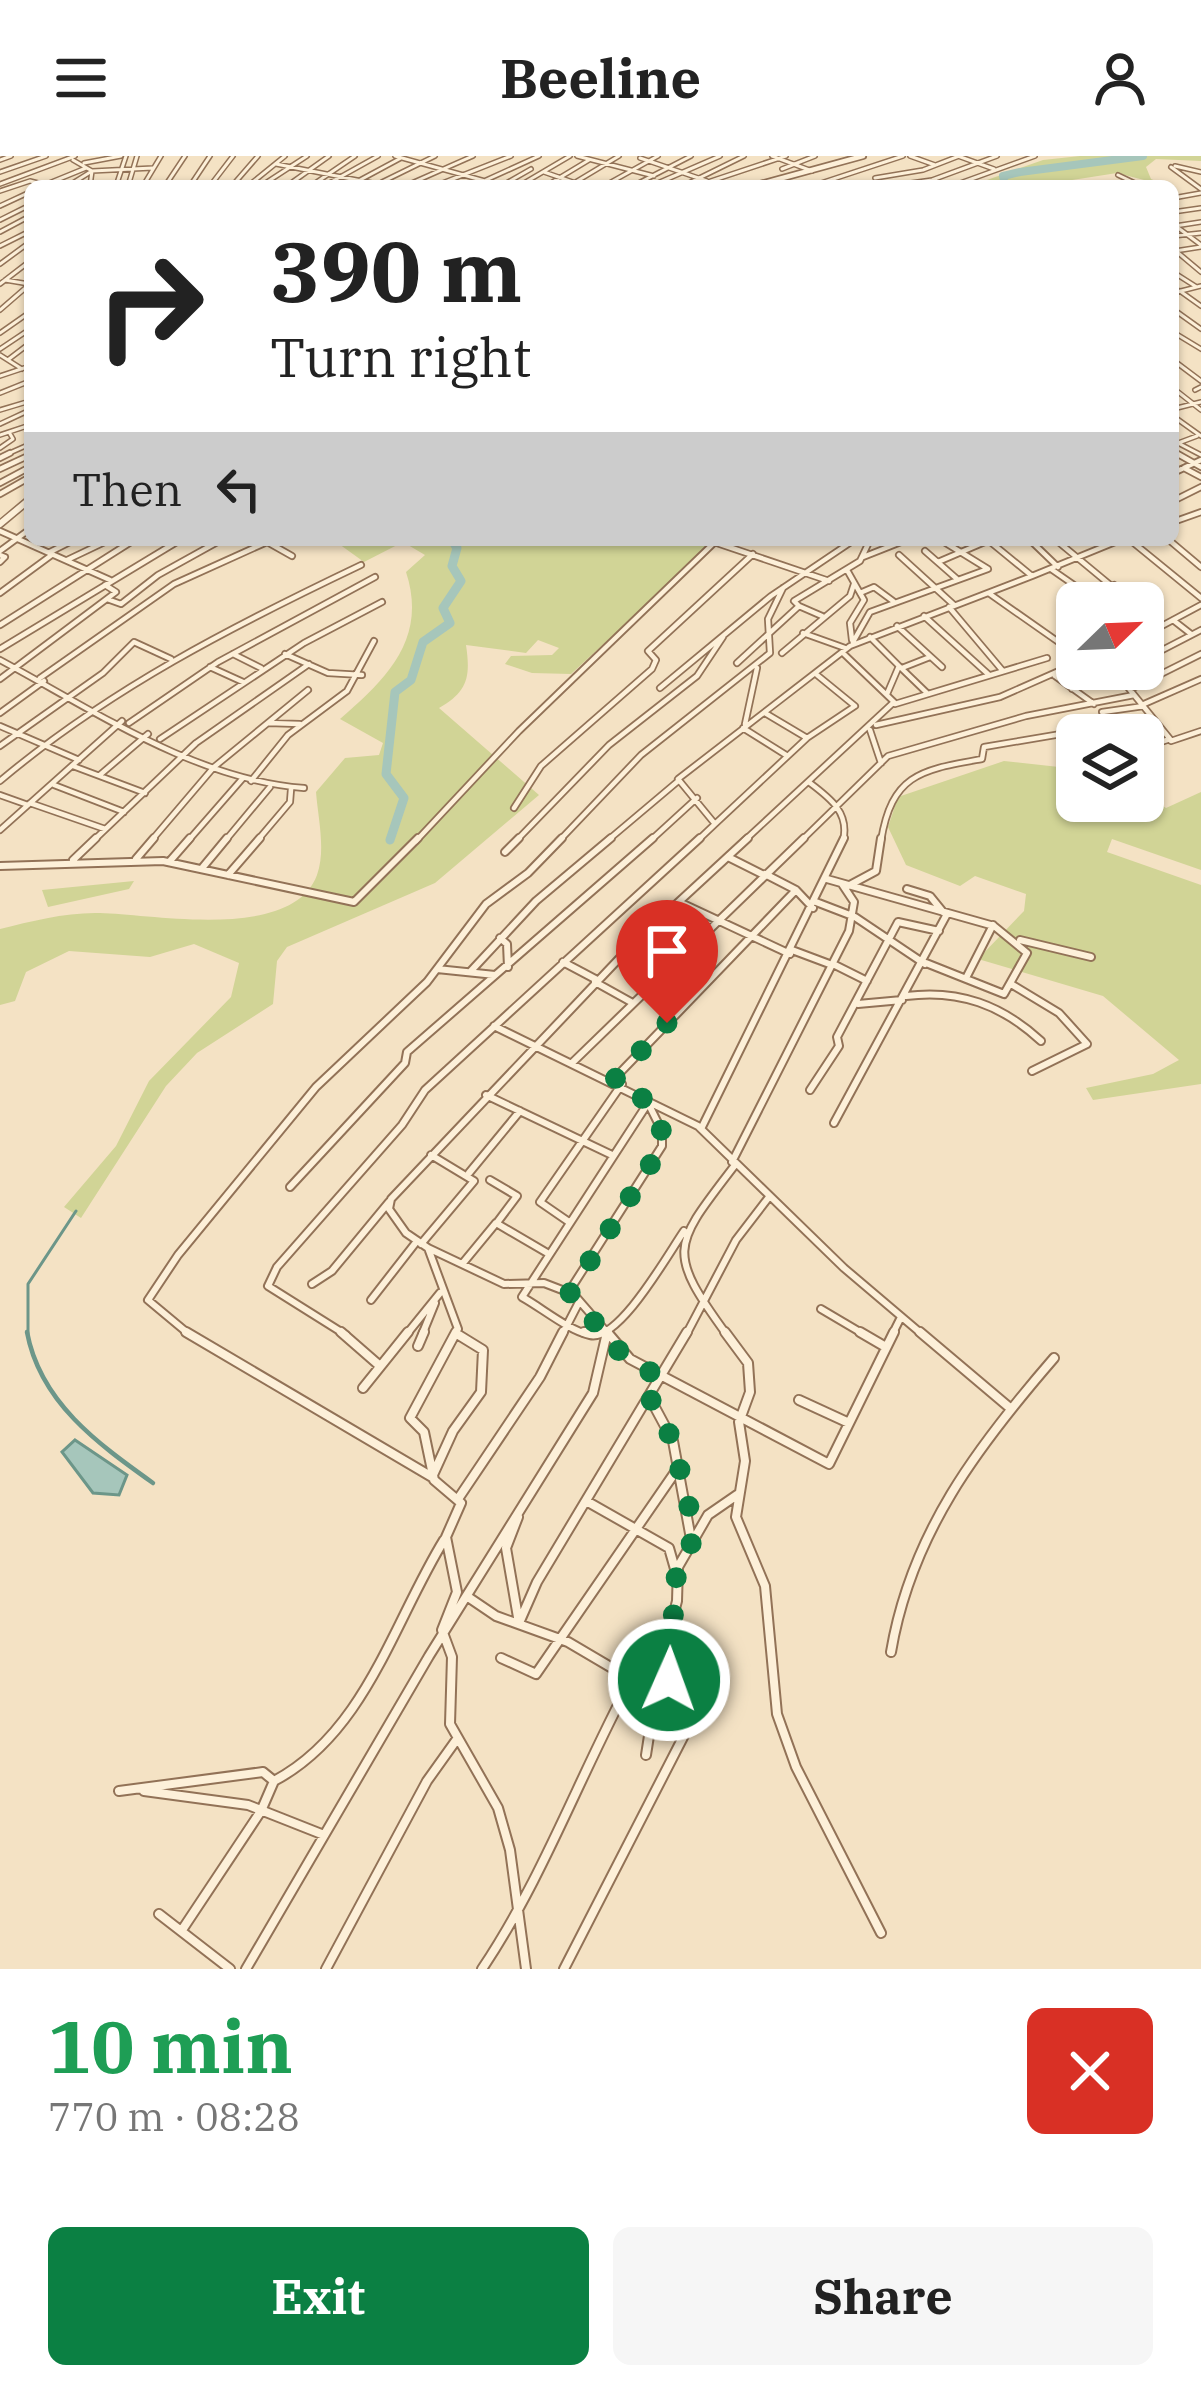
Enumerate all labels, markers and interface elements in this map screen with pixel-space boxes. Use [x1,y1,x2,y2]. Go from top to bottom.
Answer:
text: Beeline [500,43,701,113]
icon: menu [48,45,114,111]
icon: person [1087,45,1153,111]
text: 390 m [270,216,522,325]
icon: right [72,228,228,384]
text: Turn right [270,322,532,392]
icon: left [206,456,272,522]
text: Then [72,460,182,518]
north arrow [1056,582,1164,690]
map controls [1056,582,1164,822]
button: layers [1056,714,1164,822]
pin [616,900,718,1023]
icon: arrive [634,918,700,984]
position arrow [606,1617,732,1743]
text: 10 min [48,1999,293,2093]
button: close [1027,2008,1153,2134]
text: 770 m · 08:28 [48,2091,300,2142]
button: Exit [48,2227,589,2365]
button: Share [613,2227,1153,2365]

